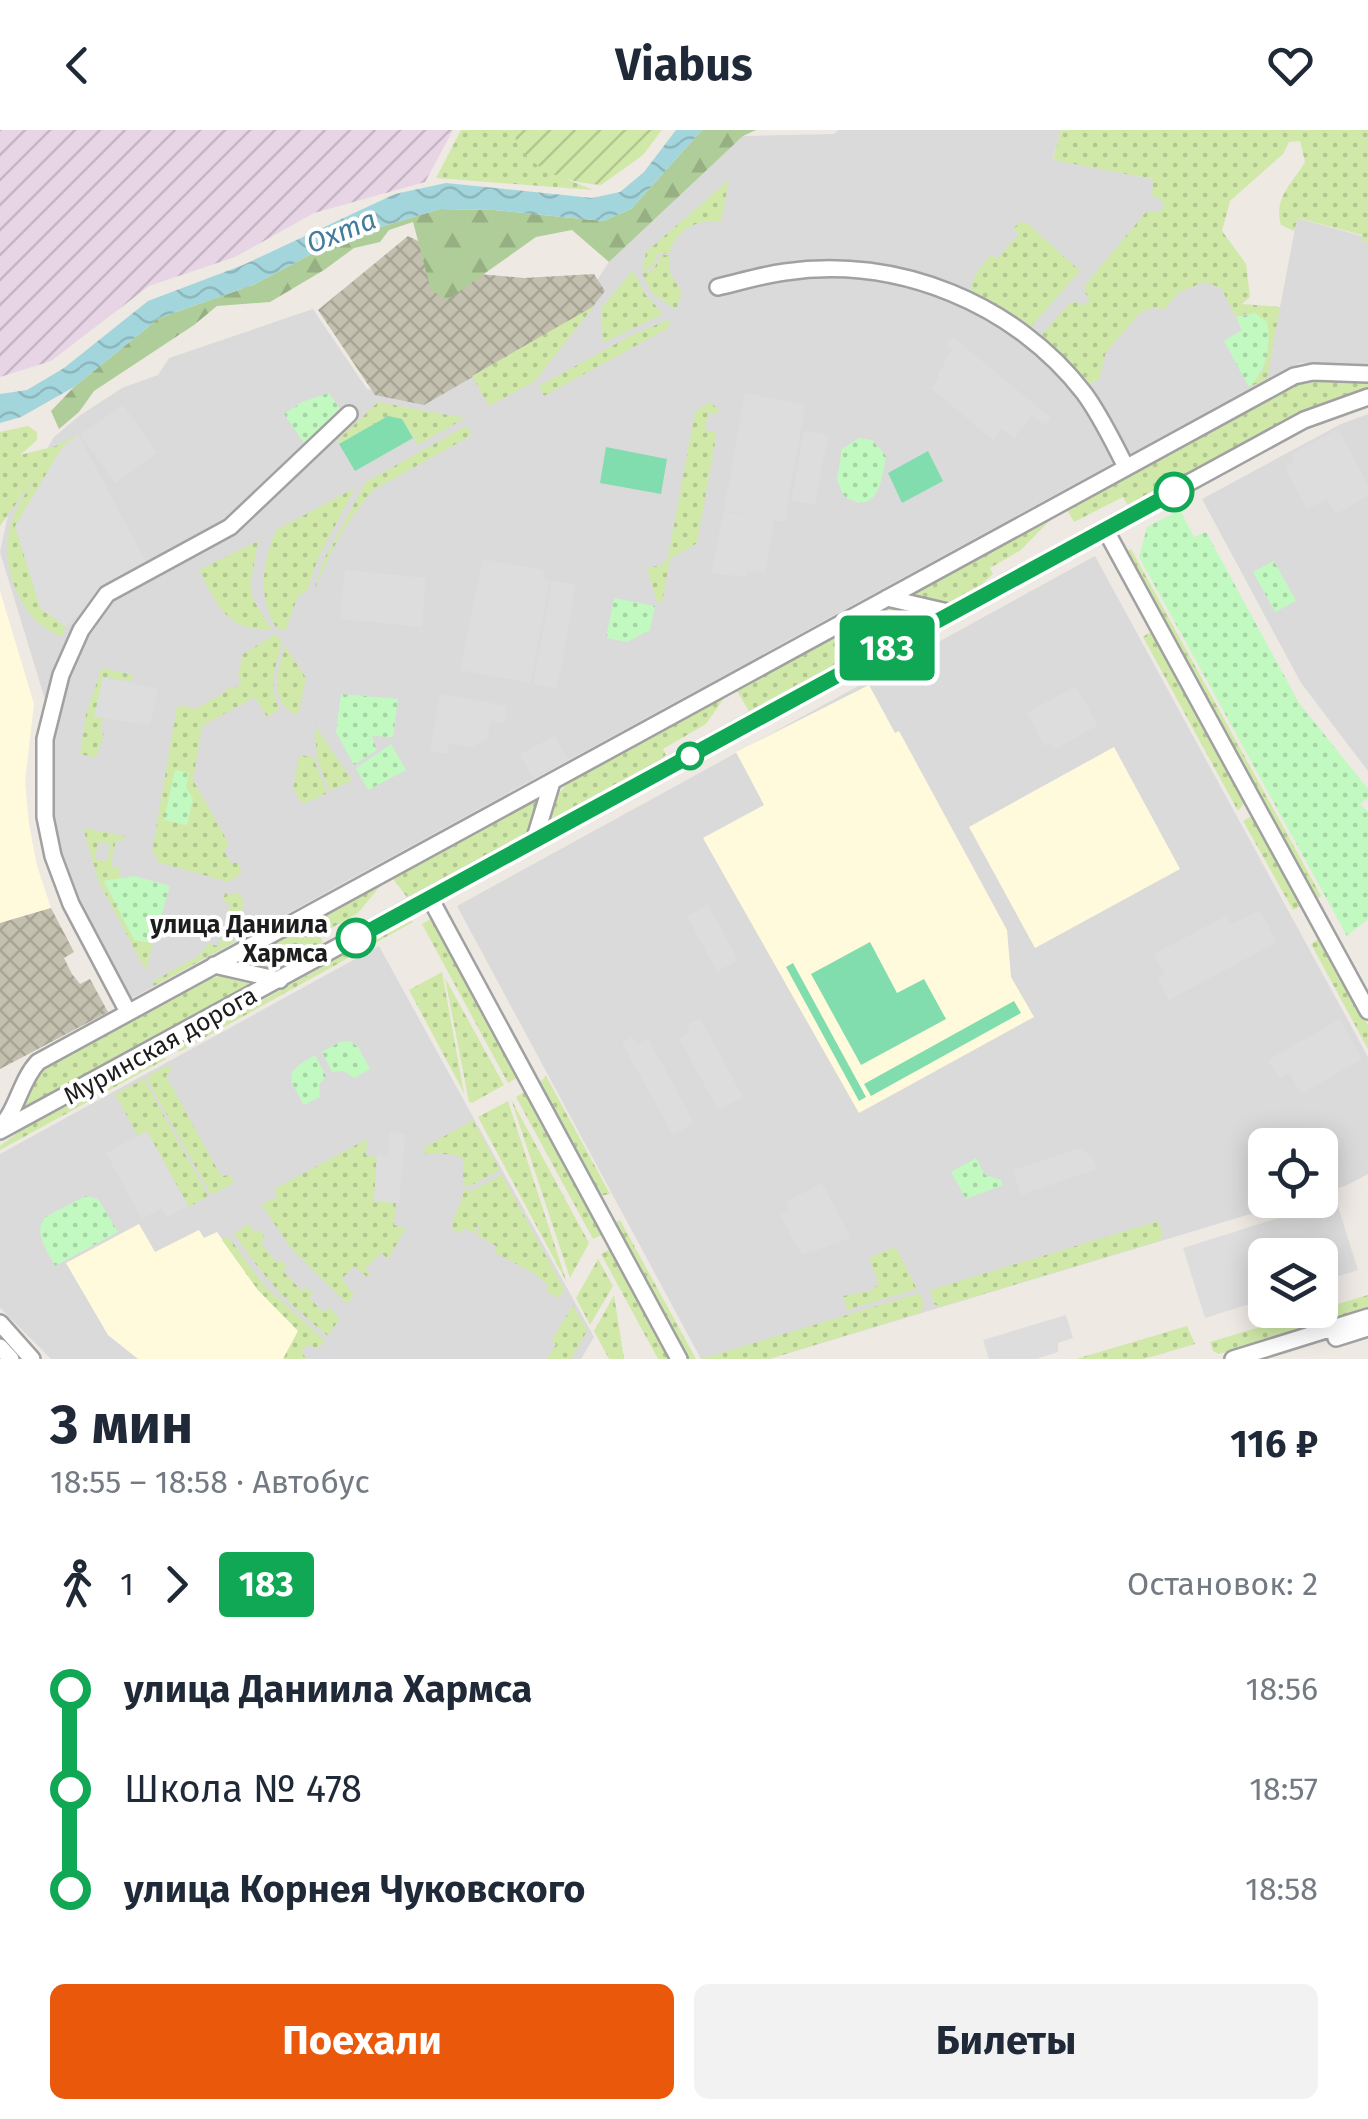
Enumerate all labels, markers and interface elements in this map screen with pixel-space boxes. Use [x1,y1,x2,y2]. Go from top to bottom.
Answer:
icon: back [50,38,105,93]
text: Viabus [615,38,753,92]
icon: heart [1263,38,1318,93]
water label: Охта [302,203,381,260]
unlabelled marker [1155,473,1193,511]
line badge: 183 [830,616,944,680]
text: 183 [860,627,914,669]
unlabelled marker [677,743,703,769]
place label: улица Даниила Хармса [149,910,328,969]
marker: улица Даниила Хармса [337,919,375,957]
street label: Муринская дорога [59,980,262,1111]
map controls [1248,1128,1338,1328]
button: locate [1248,1128,1338,1218]
button: layers [1248,1238,1338,1328]
text: 3 мин [50,1392,193,1458]
text: 116 ₽ [1230,1421,1318,1467]
text: 18:55 – 18:58 · Автобус [50,1463,370,1501]
icon: walk [50,1557,105,1612]
icon: forward [149,1557,204,1612]
text: 183 [239,1563,294,1605]
text: 1 [120,1565,134,1603]
text: Остановок: 2 [1127,1565,1318,1603]
text: улица Даниила Хармса [124,1666,532,1712]
text: 18:56 [1246,1670,1318,1708]
text: Школа № 478 [124,1766,362,1812]
text: 18:57 [1249,1770,1318,1808]
text: улица Корнея Чуковского [124,1866,585,1912]
text: 18:58 [1245,1870,1318,1908]
button: Поехали [50,1984,674,2099]
button: Билеты [694,1984,1318,2099]

